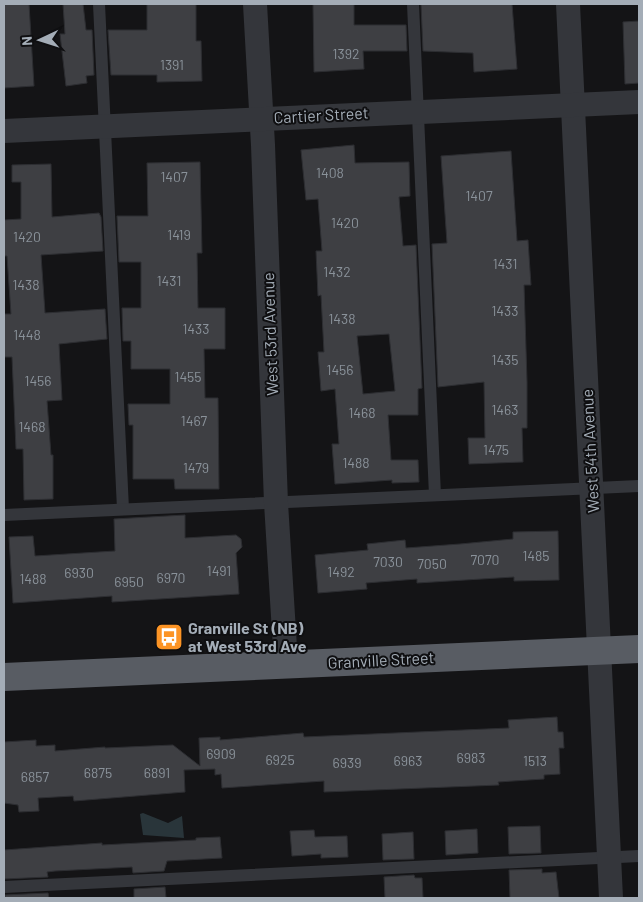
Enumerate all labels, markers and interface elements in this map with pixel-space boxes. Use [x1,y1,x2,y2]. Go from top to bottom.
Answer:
north arrow [15,15,65,65]
text: N [18,36,35,46]
house number: 1392 [333,45,359,62]
house number: 1391 [160,56,184,73]
street label: Cartier Street [273,103,369,126]
house number: 1408 [316,164,344,181]
house number: 1407 [160,168,188,185]
house number: 1407 [465,187,493,204]
house number: 1420 [331,214,359,231]
house number: 1419 [167,226,191,243]
house number: 1420 [13,228,41,245]
house number: 1431 [493,255,517,272]
house number: 1432 [323,263,351,280]
house number: 1431 [157,272,181,289]
street label: West 53rd Avenue [258,272,281,396]
house number: 1438 [12,276,40,293]
house number: 1433 [491,302,519,319]
house number: 1438 [328,310,356,327]
house number: 1433 [182,320,210,337]
house number: 1448 [13,326,41,343]
house number: 1435 [491,351,519,368]
house number: 1456 [326,361,354,378]
house number: 1455 [174,368,202,385]
house number: 1456 [24,372,52,389]
street label: West 54th Avenue [577,389,602,513]
house number: 1463 [491,401,519,418]
house number: 1468 [348,404,376,421]
house number: 1467 [181,412,208,429]
house number: 1468 [18,418,46,435]
house number: 1475 [483,441,509,458]
house number: 1488 [342,454,370,471]
house number: 1479 [183,459,209,476]
house number: 1485 [522,547,550,564]
house number: 7070 [470,551,500,568]
house number: 7030 [373,553,403,570]
house number: 7050 [417,555,447,572]
house number: 1491 [207,562,231,579]
house number: 1492 [327,563,355,580]
house number: 6930 [64,564,94,581]
house number: 6970 [156,569,186,586]
house number: 1488 [19,570,47,587]
house number: 6950 [114,573,144,590]
place label: Granville St (NB) at West 53rd Ave [188,618,307,655]
bus stop icon: Granville St (NB) at West 53rd Ave [154,622,184,652]
street label: Granville Street [327,647,435,672]
house number: 6909 [206,745,236,762]
house number: 6983 [456,749,486,766]
house number: 6925 [265,751,295,768]
house number: 6963 [394,752,422,769]
house number: 1513 [523,752,547,769]
house number: 6939 [332,754,362,771]
house number: 6875 [84,764,112,781]
house number: 6891 [144,764,170,781]
house number: 6857 [21,768,50,785]

